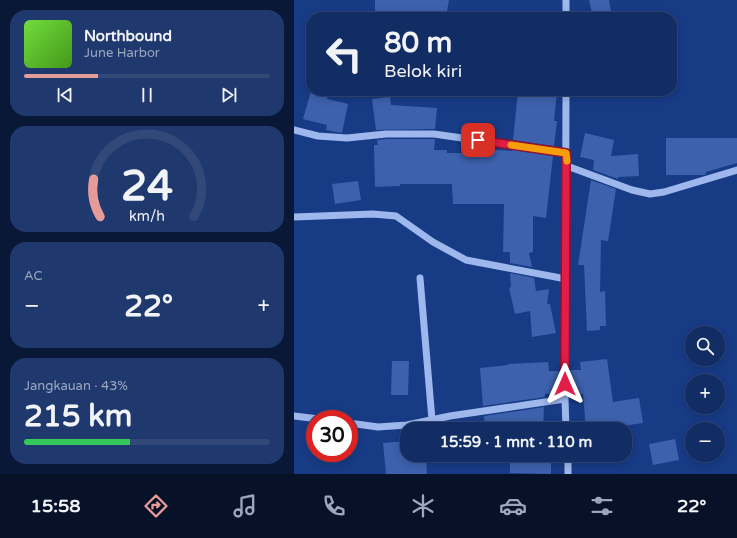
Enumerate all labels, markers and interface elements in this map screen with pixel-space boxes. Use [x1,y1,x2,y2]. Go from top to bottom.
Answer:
text: 80 m [384,26,452,60]
text: Northbound [84,27,172,45]
icon: left [318,28,370,80]
text: June Harbor [84,45,160,61]
text: Belok kiri [384,60,462,82]
icon: previous [54,84,76,106]
icon: pause [136,84,158,106]
icon: next [218,84,240,106]
pin [461,123,495,157]
icon: arrive [467,129,489,151]
text: 24 [121,162,173,212]
text: km/h [129,208,165,225]
text: AC [24,268,43,284]
text: 22° [124,288,173,325]
text: − [24,293,40,319]
text: + [258,293,270,319]
map controls [685,326,725,462]
button: search [685,326,725,366]
position arrow [544,363,586,405]
button: + [685,374,725,414]
text: Jangkauan · 43% [24,378,128,394]
text: 215 km [24,398,132,435]
speed limit sign: 30 [306,410,358,462]
button: − [685,422,725,462]
text: 15:59 · 1 mnt · 110 m [440,433,592,451]
icon: directions [142,492,170,520]
icon: music [231,492,259,520]
icon: phone [320,492,348,520]
icon: climate [409,492,437,520]
icon: car [499,492,527,520]
icon: filters [588,492,616,520]
text: 15:58 [31,495,81,517]
text: 22° [677,495,706,517]

